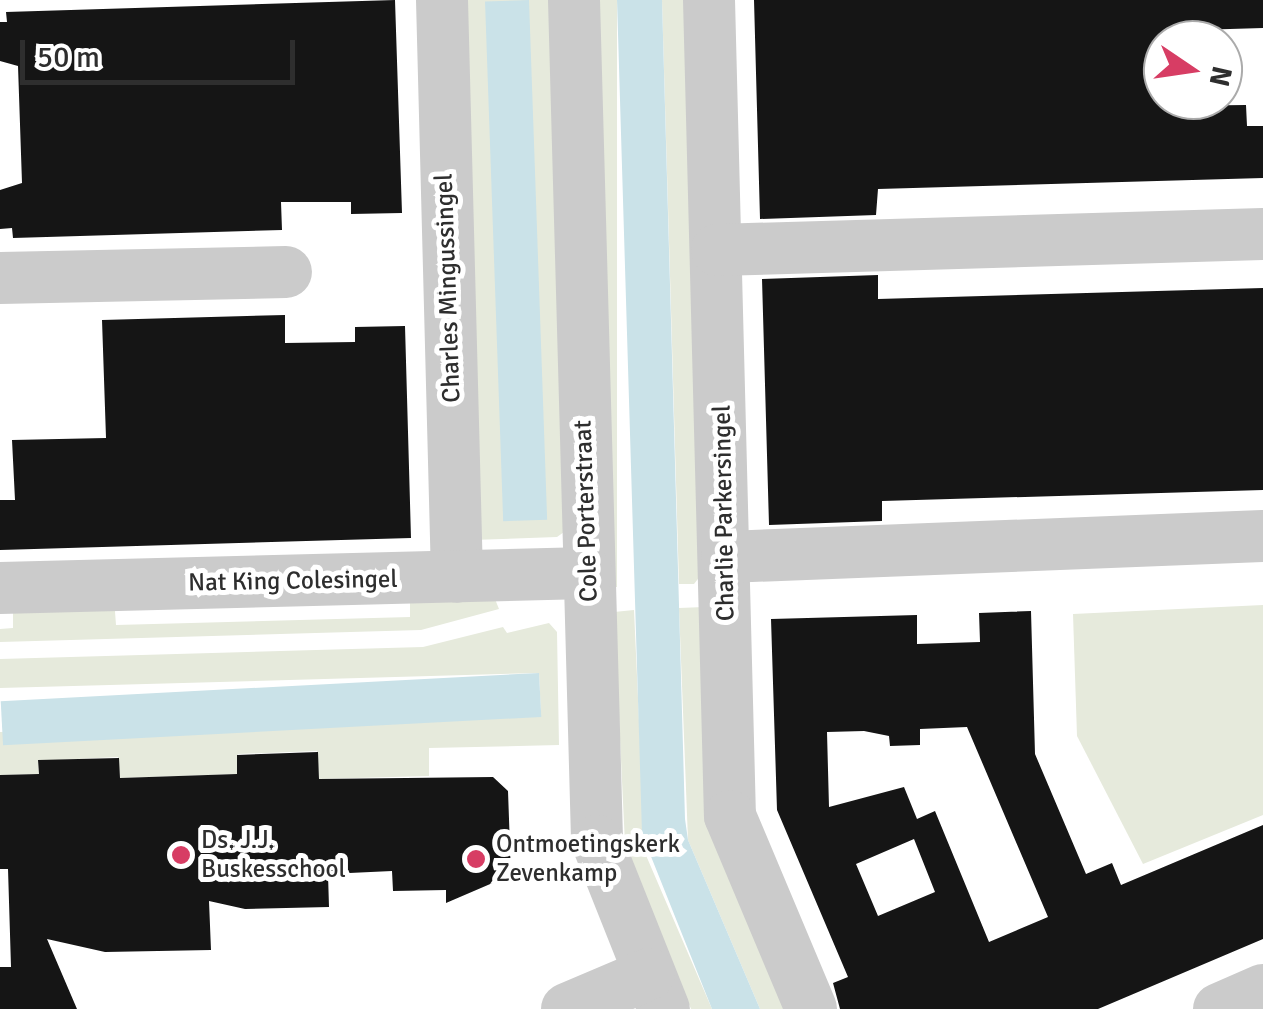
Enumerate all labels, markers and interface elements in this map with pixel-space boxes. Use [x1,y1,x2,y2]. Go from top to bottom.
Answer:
scale bar [25,20,300,82]
north arrow [1143,20,1243,120]
text: 50 m [37,39,100,76]
text: N [1202,63,1239,90]
street label: Charles Mingussingel [429,173,467,403]
street label: Charlie Parkersingel [707,405,741,621]
street label: Cole Porterstraat [568,420,604,602]
street label: Nat King Colesingel [188,564,398,598]
place label: Ds. J.J. Buskesschool [201,826,346,885]
place label: Ontmoetingskerk Zevenkamp [496,830,680,889]
marker: Ds. J.J. Buskesschool [170,844,192,866]
marker: Ontmoetingskerk Zevenkamp [465,848,487,870]

